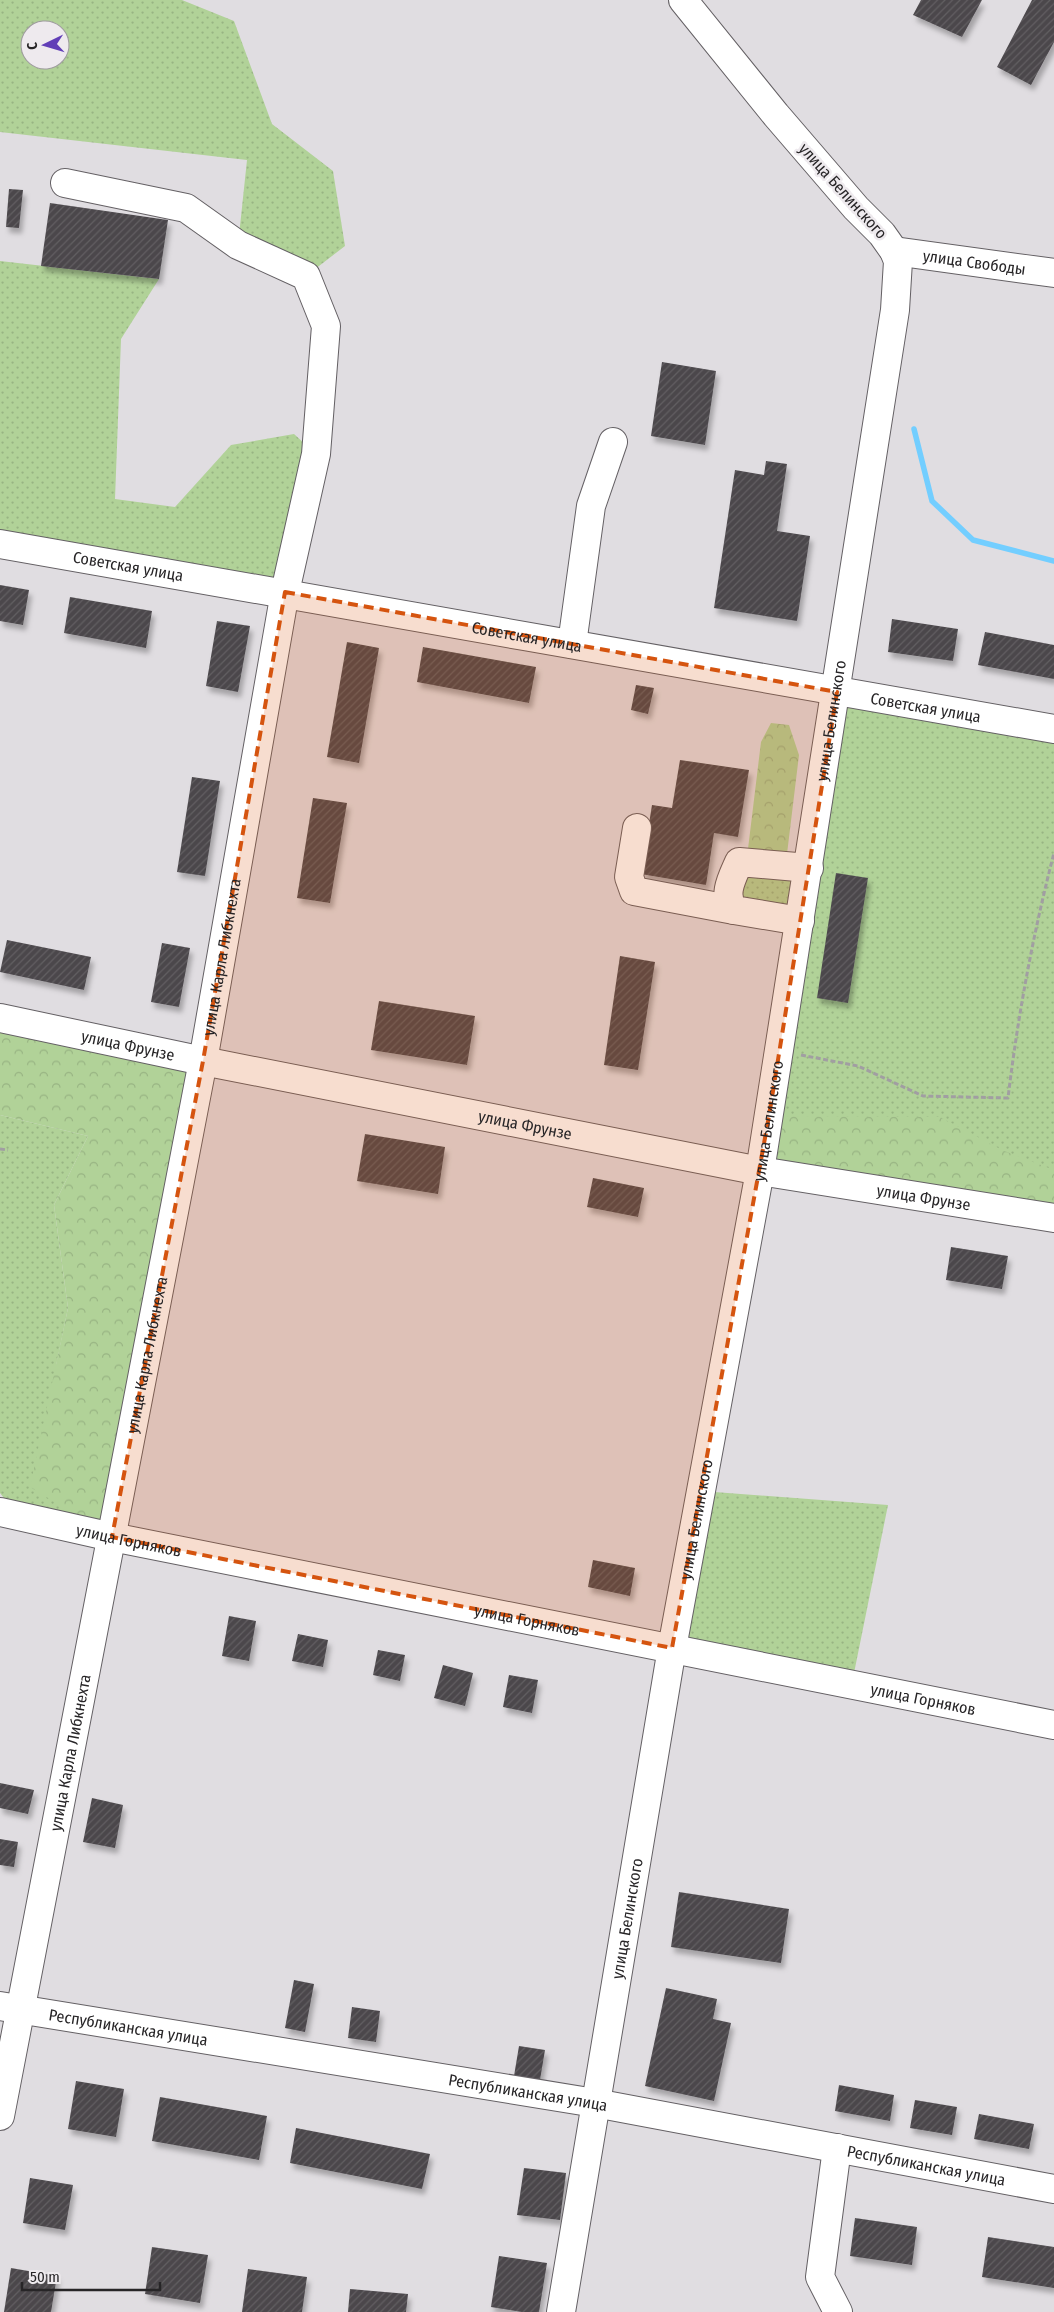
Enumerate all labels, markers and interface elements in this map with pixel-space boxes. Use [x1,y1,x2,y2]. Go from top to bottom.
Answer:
north arrow [20,20,70,70]
text: С [24,41,41,50]
street label: улица Белинского [795,139,891,243]
street label: улица Свободы [922,246,1027,278]
street label: Советская улица [72,547,185,585]
street label: Советская улица [470,617,584,656]
street label: улица Белинского [812,659,849,783]
street label: Советская улица [869,688,982,726]
street label: улица Карла Либкнехта [198,877,244,1037]
street label: улица Фрунзе [80,1026,177,1064]
street label: улица Белинского [749,1059,787,1183]
street label: улица Фрунзе [477,1106,574,1143]
street label: улица Фрунзе [875,1180,972,1214]
street label: улица Карла Либкнехта [122,1275,171,1435]
street label: улица Белинского [675,1458,716,1581]
street label: улица Горняков [75,1520,183,1560]
street label: улица Горняков [473,1600,581,1640]
street label: улица Карла Либкнехта [46,1673,94,1833]
street label: улица Горняков [869,1679,978,1719]
street label: улица Белинского [607,1857,646,1980]
street label: Республиканская улица [47,2005,209,2049]
street label: Республиканская улица [447,2070,609,2115]
street label: Республиканская улица [846,2141,1007,2189]
scale bar [22,2260,160,2292]
text: 50 m [30,2268,60,2286]

